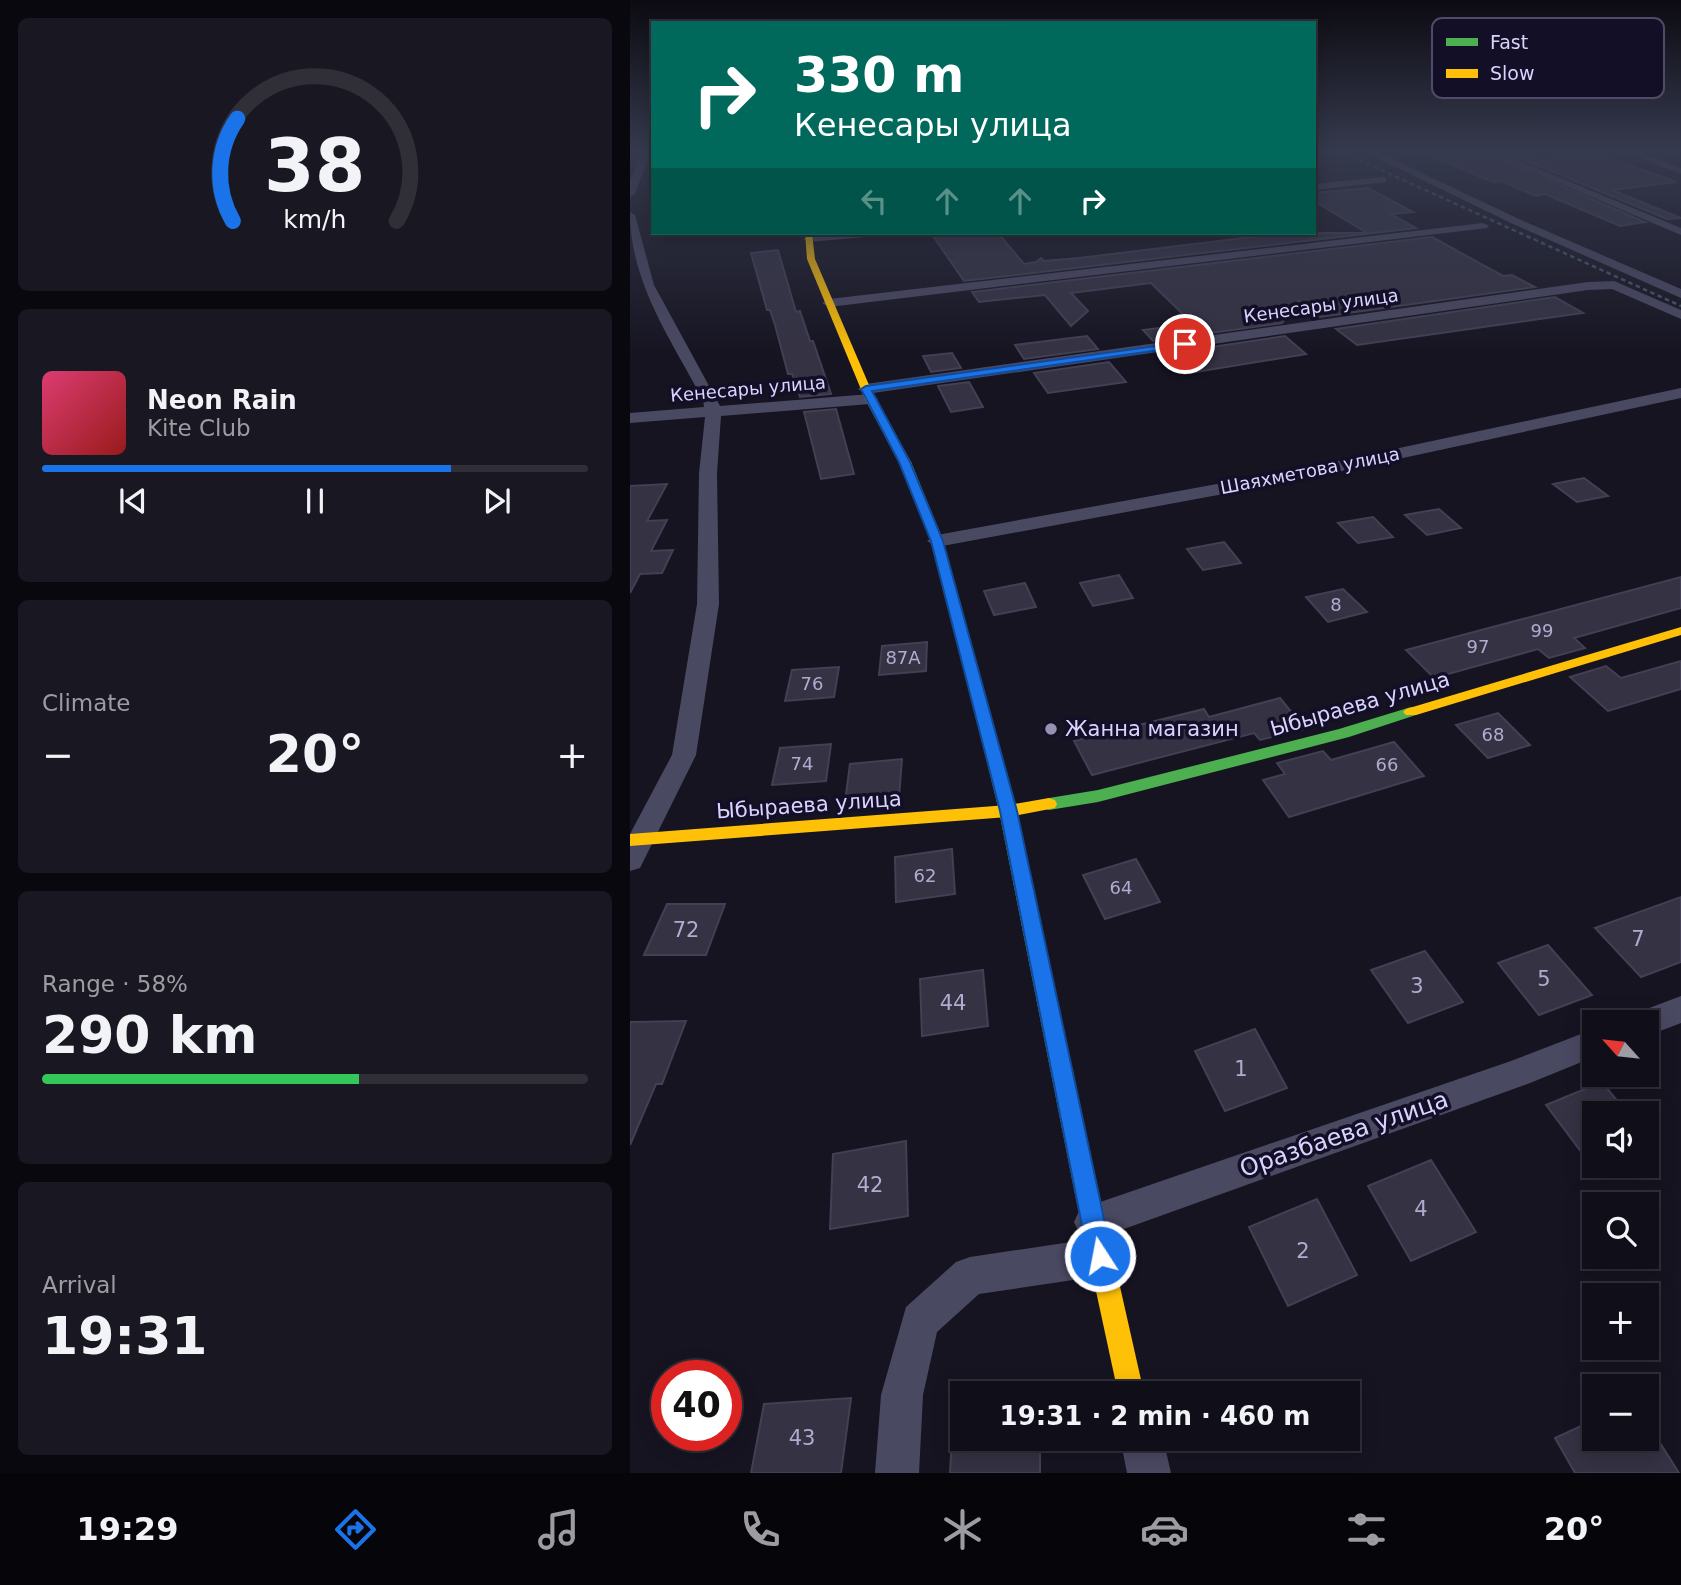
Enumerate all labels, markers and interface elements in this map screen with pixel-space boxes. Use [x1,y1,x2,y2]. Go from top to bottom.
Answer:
legend [1432,18,1664,98]
text: Fast [1490,31,1528,53]
text: 330 m [794,47,964,104]
icon: right [679,49,770,140]
text: Slow [1490,62,1535,84]
text: Кенесары улица [794,106,1072,144]
text: 38 [264,123,366,208]
icon: left [855,182,893,220]
icon: ahead [928,182,966,220]
icon: ahead [1001,182,1039,220]
icon: right [1074,182,1112,220]
text: km/h [283,204,347,233]
street label: Кенесары улица [1242,284,1400,327]
pin [1155,314,1215,374]
icon: arrive [1166,325,1204,363]
street label: Кенесары улица [669,371,827,406]
text: Neon Rain [147,385,297,415]
text: Kite Club [147,415,251,441]
street label: Шаяхметова улица [1218,443,1401,498]
icon: previous [114,482,152,520]
icon: pause [296,482,334,520]
icon: next [478,482,516,520]
house number: 8 [1330,594,1342,615]
house number: 99 [1531,620,1553,641]
house number: 97 [1467,636,1489,657]
house number: 87А [885,647,921,668]
street label: Ыбыраева улица [1267,667,1453,741]
house number: 76 [801,673,823,694]
text: Climate [42,690,131,716]
place label: Жанна магазин [1065,717,1239,741]
marker: Жанна магазин [1043,721,1059,737]
text: 20° [266,724,364,784]
house number: 68 [1482,724,1504,745]
text: − [42,733,74,777]
text: + [556,733,588,777]
house number: 74 [791,753,813,774]
house number: 66 [1376,754,1398,775]
street label: Ыбыраева улица [716,787,902,823]
house number: 62 [914,865,936,886]
house number: 64 [1110,877,1132,898]
house number: 72 [673,918,699,942]
house number: 7 [1631,927,1645,951]
house number: 5 [1537,967,1551,991]
text: Range · 58% [42,971,188,997]
house number: 3 [1410,974,1424,998]
house number: 44 [940,991,966,1015]
text: 290 km [42,1005,257,1065]
north arrow [1582,1010,1659,1087]
map controls [1582,1010,1659,1451]
house number: 1 [1234,1057,1248,1081]
street label: Оразбаева улица [1236,1085,1452,1183]
button: sound [1582,1101,1659,1178]
house number: 42 [857,1173,883,1197]
button: search [1582,1192,1659,1269]
house number: 4 [1414,1197,1428,1221]
position arrow [1063,1219,1137,1293]
house number: 2 [1296,1239,1310,1263]
text: Arrival [42,1272,117,1298]
button: + [1582,1283,1659,1360]
text: 19:31 [42,1306,208,1366]
speed limit sign: 40 [651,1360,742,1451]
button: − [1582,1374,1659,1451]
text: 19:31 · 2 min · 460 m [1000,1401,1310,1431]
house number: 43 [789,1426,815,1450]
icon: directions [331,1505,380,1554]
icon: music [534,1505,583,1554]
icon: phone [736,1505,785,1554]
icon: climate [938,1505,987,1554]
icon: car [1140,1505,1189,1554]
icon: filters [1342,1505,1391,1554]
text: 19:29 [77,1510,178,1548]
text: 20° [1544,1510,1604,1548]

